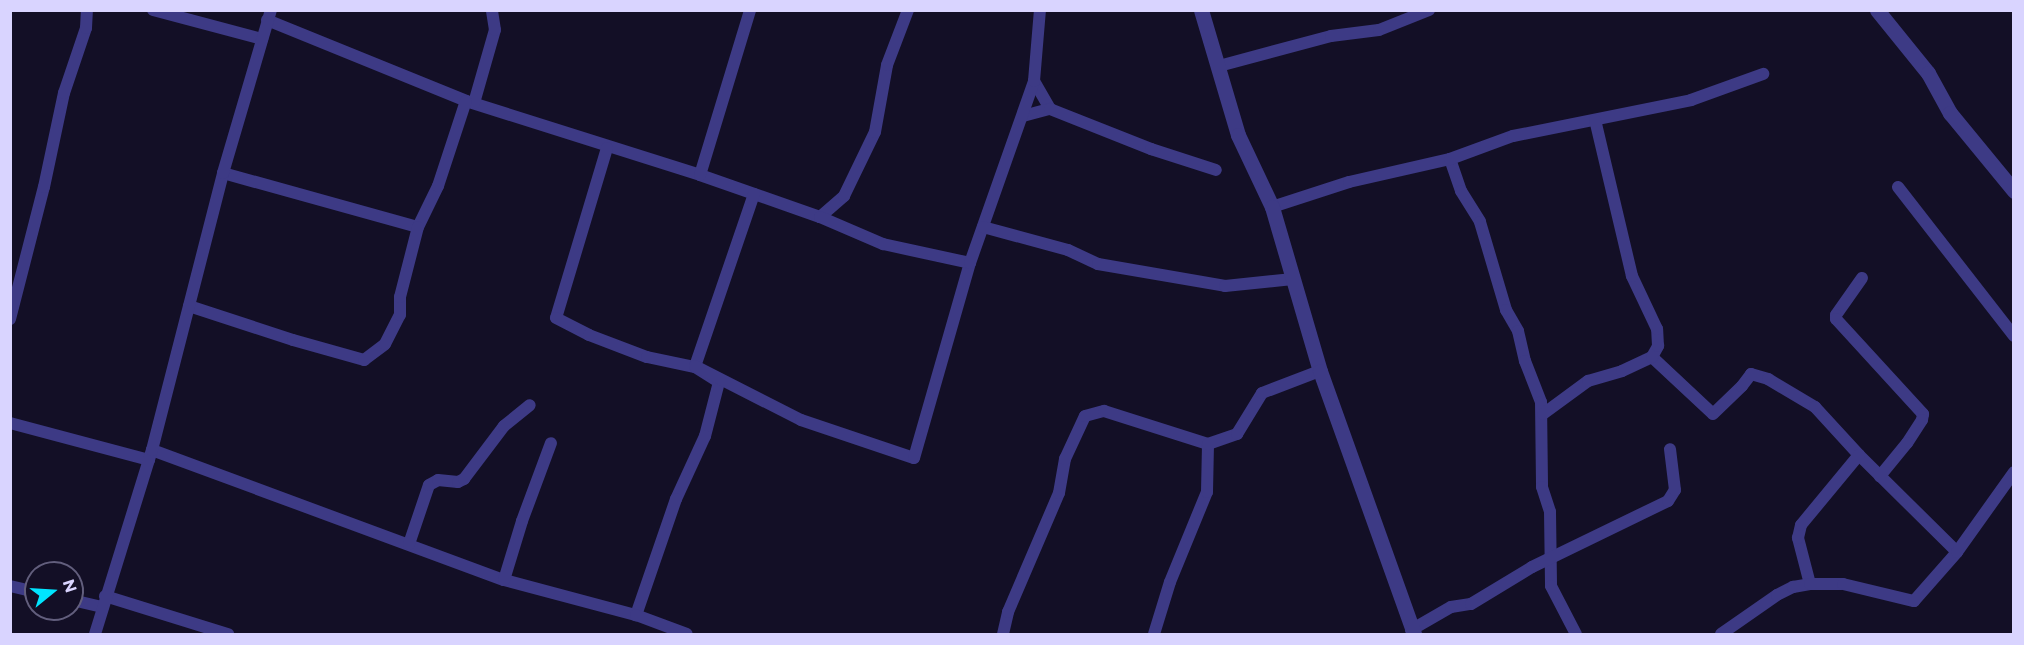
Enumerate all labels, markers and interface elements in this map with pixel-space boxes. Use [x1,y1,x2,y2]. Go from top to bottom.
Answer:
north arrow [24,561,84,621]
text: N [59,577,81,595]

